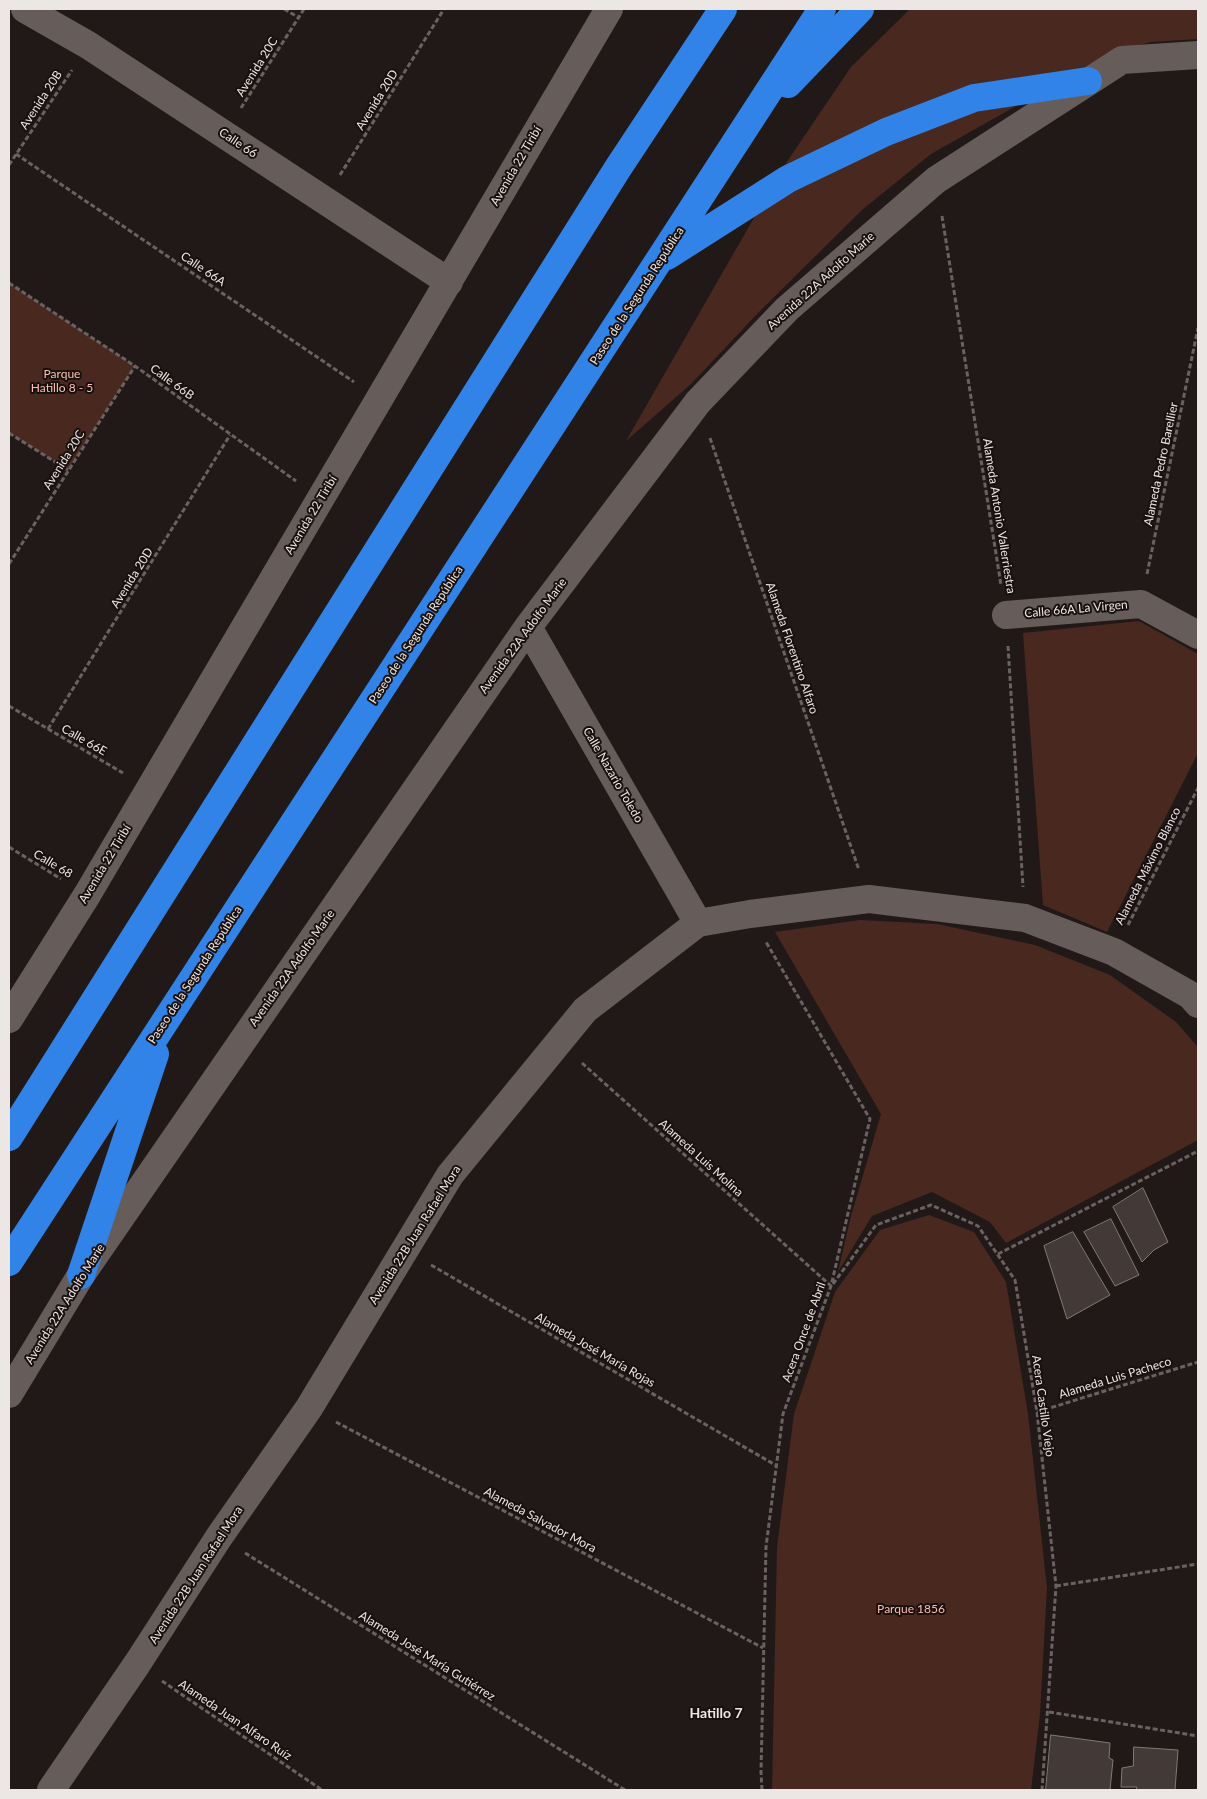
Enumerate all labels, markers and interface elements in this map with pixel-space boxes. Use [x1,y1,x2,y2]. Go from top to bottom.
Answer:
street label: Avenida 20C [233,35,281,99]
street label: Avenida 20D [353,67,401,133]
street label: Avenida 20B [17,68,65,132]
street label: Avenida 22 Tiribí [487,124,545,208]
street label: Calle 66 [216,125,260,161]
street label: Paseo de la Segunda República [587,224,687,368]
street label: Avenida 22A Adolfo Marie [764,229,878,333]
street label: Calle 66A [178,249,228,289]
street label: Calle 66B [147,361,197,403]
park label: Parque Hatillo 8 - 5 [31,367,93,395]
street label: Alameda Pedro Barellier [1141,401,1181,527]
street label: Avenida 20C [40,428,88,492]
street label: Alameda Antonio Vallerriestra [980,437,1018,595]
street label: Avenida 22 Tiribí [282,473,340,557]
street label: Avenida 20D [108,545,156,611]
street label: Paseo de la Segunda República [366,563,466,707]
street label: Avenida 22A Adolfo Marie [476,575,570,697]
street label: Alameda Florentino Alfaro [763,580,821,716]
street label: Calle 66A La Virgen [1024,597,1128,621]
street label: Calle 66E [59,721,109,759]
street label: Calle Nazario Toledo [580,725,646,825]
street label: Alameda Máximo Blanco [1112,805,1184,927]
street label: Avenida 22 Tiribí [76,822,134,906]
street label: Calle 68 [31,847,75,881]
street label: Paseo de la Segunda República [145,903,245,1047]
street label: Avenida 22A Adolfo Marie [246,907,338,1029]
street label: Alameda Luis Molina [656,1116,746,1200]
street label: Avenida 22B Juan Rafael Mora [366,1163,464,1307]
street label: Avenida 22A Adolfo Marie [22,1241,108,1367]
street label: Acera Once de Abril [779,1280,829,1384]
street label: Alameda José María Rojas [532,1310,658,1390]
street label: Acera Castillo Viejo [1029,1354,1057,1458]
street label: Alameda Luis Pacheco [1057,1354,1173,1402]
street label: Alameda Salvador Mora [481,1484,599,1556]
street label: Avenida 22B Juan Rafael Mora [146,1504,246,1646]
park label: Parque 1856 [877,1602,945,1616]
street label: Alameda José María Gutiérrez [356,1608,498,1704]
street label: Alameda Juan Alfaro Ruíz [176,1677,294,1763]
district label: Hatillo 7 [689,1705,743,1721]

